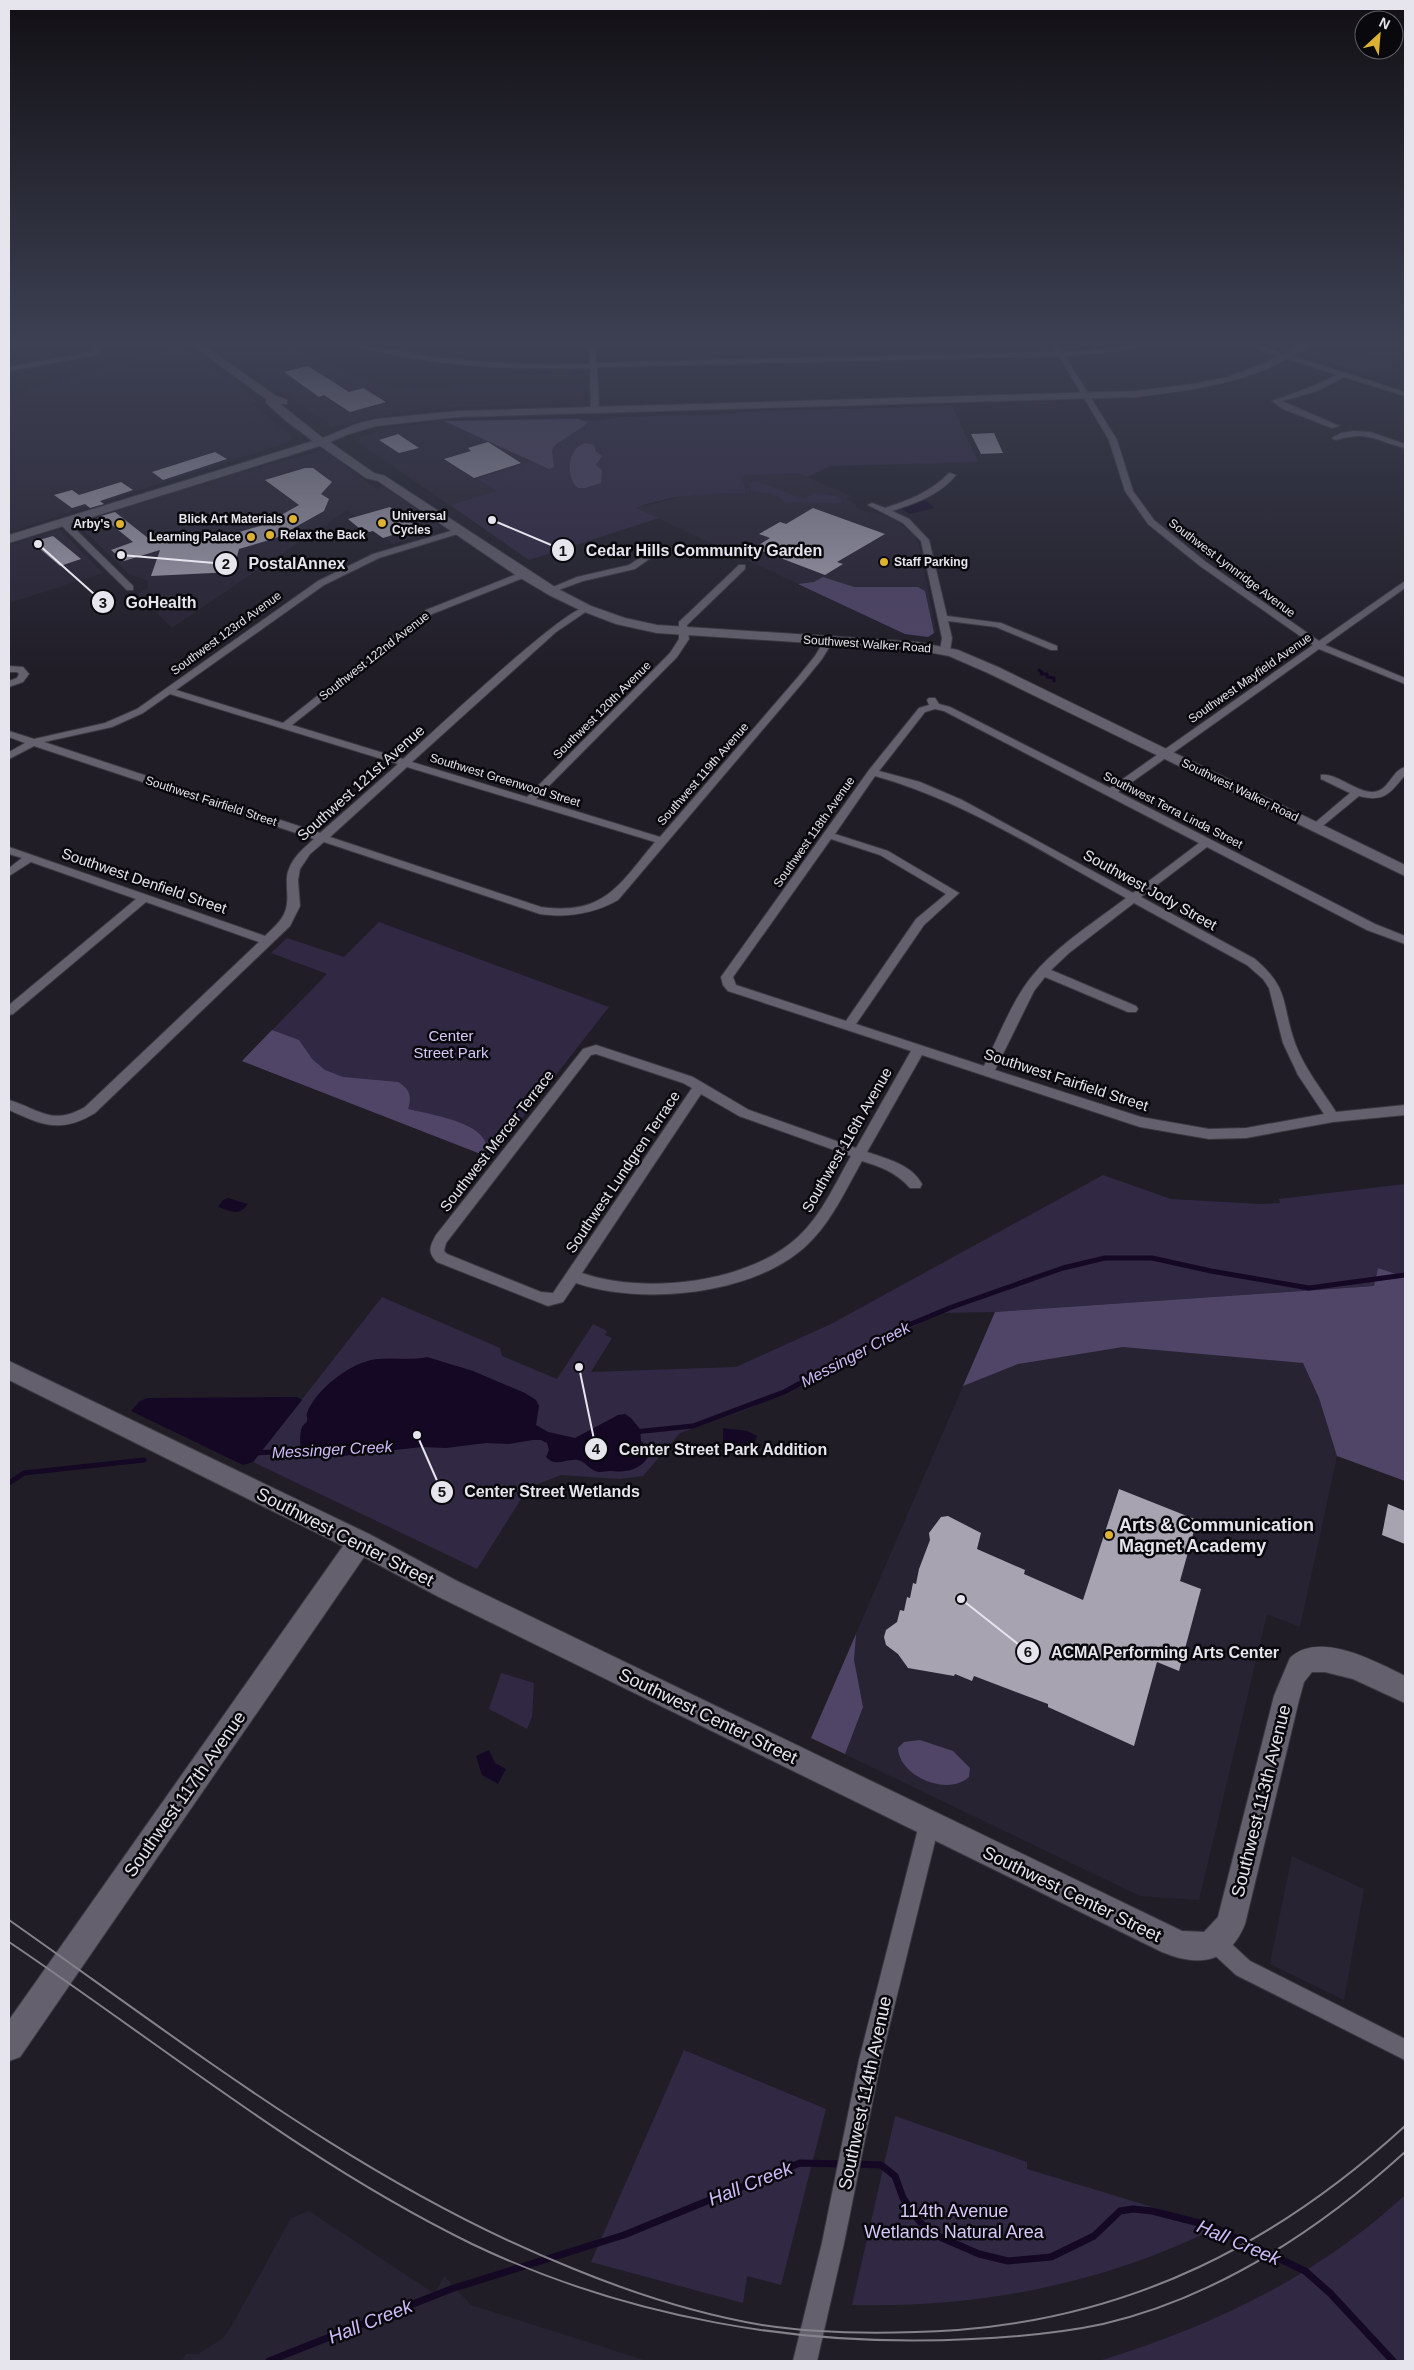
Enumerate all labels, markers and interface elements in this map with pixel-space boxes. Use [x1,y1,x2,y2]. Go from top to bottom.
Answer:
north arrow [1354,10,1404,60]
text: N [1377,14,1393,33]
place label: Universal Cycles [392,509,446,537]
place label: Blick Art Materials [179,512,283,526]
marker: Blick Art Materials [287,513,299,525]
street label: Southwest Lynnridge Avenue [1166,516,1298,620]
place label: Arby's [73,517,110,531]
marker: Universal Cycles [376,517,388,529]
marker: Arby's [114,518,126,530]
place label: Relax the Back [280,528,366,542]
marker: Relax the Back [264,529,276,541]
place label: Learning Palace [149,530,241,544]
marker: Learning Palace [245,531,257,543]
callout: Cedar Hills Community Garden [551,535,832,566]
text: 1 [559,542,567,559]
text: Cedar Hills Community Garden [586,542,822,559]
callout: PostalAnnex [213,548,355,579]
text: 2 [222,555,230,572]
text: PostalAnnex [249,555,346,572]
place label: Staff Parking [894,555,968,569]
marker: Staff Parking [878,556,890,568]
callout: GoHealth [91,587,207,618]
street label: Southwest 123rd Avenue [168,588,284,678]
text: 3 [99,594,107,611]
text: GoHealth [125,594,197,611]
street label: Southwest 122nd Avenue [316,608,432,703]
street label: Southwest Mayfield Avenue [1186,630,1315,726]
street label: Southwest Walker Road [803,633,931,655]
street label: Southwest 120th Avenue [550,658,654,762]
street label: Southwest 119th Avenue [655,719,752,828]
street label: Southwest 121st Avenue [294,721,428,844]
street label: Southwest Greenwood Street [428,750,583,810]
street label: Southwest Walker Road [1179,756,1301,824]
street label: Southwest Terra Linda Street [1101,769,1246,852]
street label: Southwest Fairfield Street [143,773,279,829]
street label: Southwest 118th Avenue [771,774,858,890]
street label: Southwest Denfield Street [59,844,230,917]
street label: Southwest Jody Street [1080,846,1221,934]
park label: Center Street Park [413,1027,489,1061]
street label: Southwest Fairfield Street [982,1045,1151,1114]
street label: Southwest 116th Avenue [798,1064,895,1215]
street label: Southwest Mercer Terrace [436,1067,557,1215]
street label: Southwest Lundgren Terrace [562,1088,683,1256]
water label: Messinger Creek [798,1318,913,1390]
callout: Center Street Park Addition [583,1434,837,1465]
water label: Messinger Creek [271,1438,394,1461]
text: 4 [592,1440,601,1457]
text: Center Street Park Addition [619,1441,827,1458]
callout: Center Street Wetlands [429,1476,650,1507]
text: 5 [438,1483,446,1500]
text: Center Street Wetlands [464,1483,640,1500]
street label: Southwest Center Street [253,1484,437,1590]
place label: Arts & Communication Magnet Academy [1119,1515,1314,1556]
marker: Arts & Communication Magnet Academy [1103,1529,1115,1541]
callout: ACMA Performing Arts Center [1016,1637,1290,1668]
text: 6 [1024,1643,1032,1660]
text: ACMA Performing Arts Center [1051,1644,1279,1661]
street label: Southwest Center Street [615,1664,801,1768]
street label: Southwest 113th Avenue [1227,1703,1295,1899]
street label: Southwest 117th Avenue [120,1707,250,1881]
street label: Southwest Center Street [979,1842,1165,1946]
street label: Southwest 114th Avenue [835,1994,895,2192]
water label: Hall Creek [705,2157,797,2210]
park label: 114th Avenue Wetlands Natural Area [864,2201,1045,2242]
water label: Hall Creek [1194,2215,1285,2270]
water label: Hall Creek [325,2295,417,2348]

